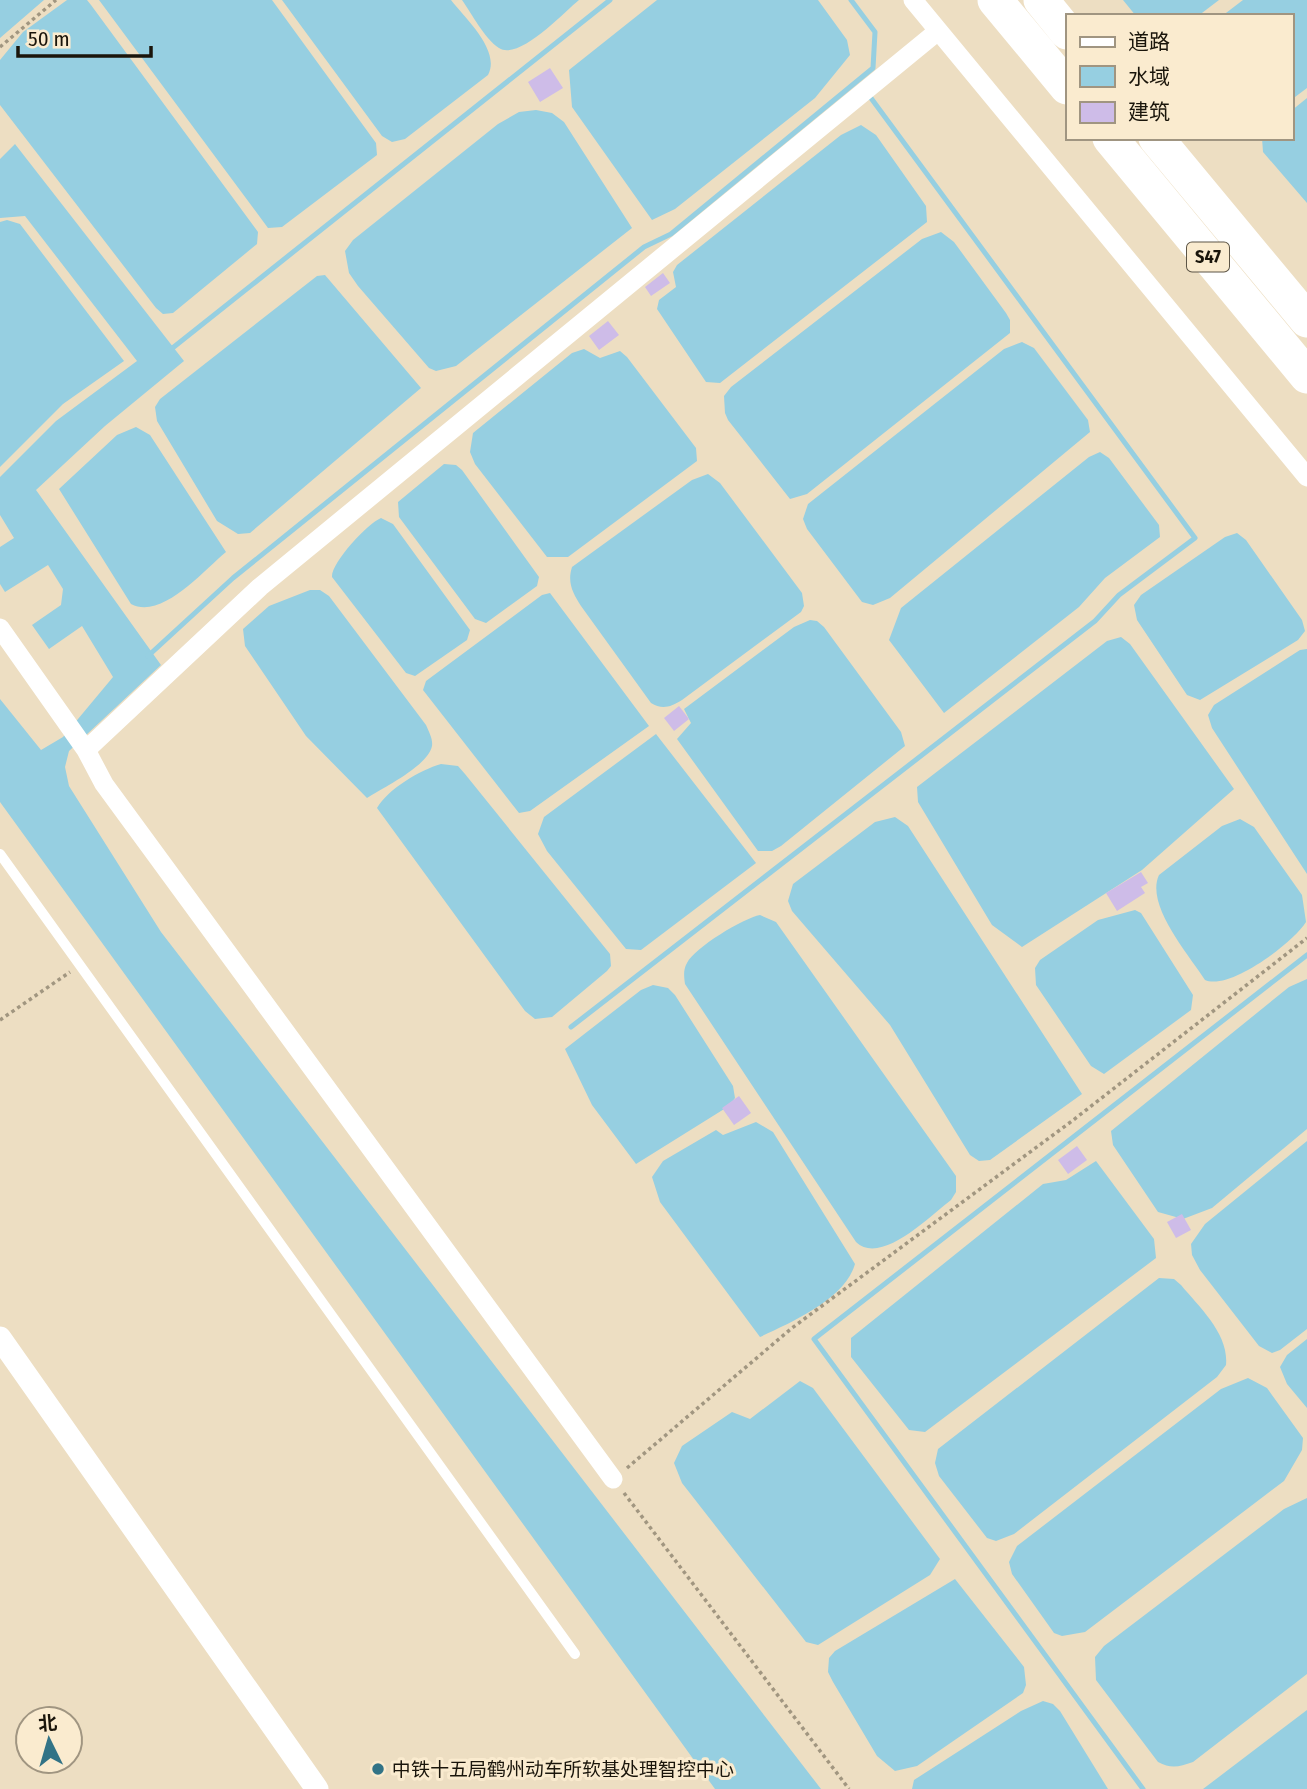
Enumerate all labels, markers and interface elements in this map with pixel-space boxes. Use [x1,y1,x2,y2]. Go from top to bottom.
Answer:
scale bar [18,14,150,58]
legend [1066,14,1293,140]
text: 50 m [28,26,70,52]
text: 道路 [1128,29,1170,55]
text: 水域 [1128,64,1170,90]
text: 建筑 [1128,99,1170,125]
road number: S47 [1187,243,1229,272]
north arrow [14,1705,84,1775]
text: 北 [37,1711,58,1736]
place label: 中铁十五局鹤州动车所软基处理智控中心 [392,1758,734,1781]
marker: 中铁十五局鹤州动车所软基处理智控中心 [370,1761,386,1777]

